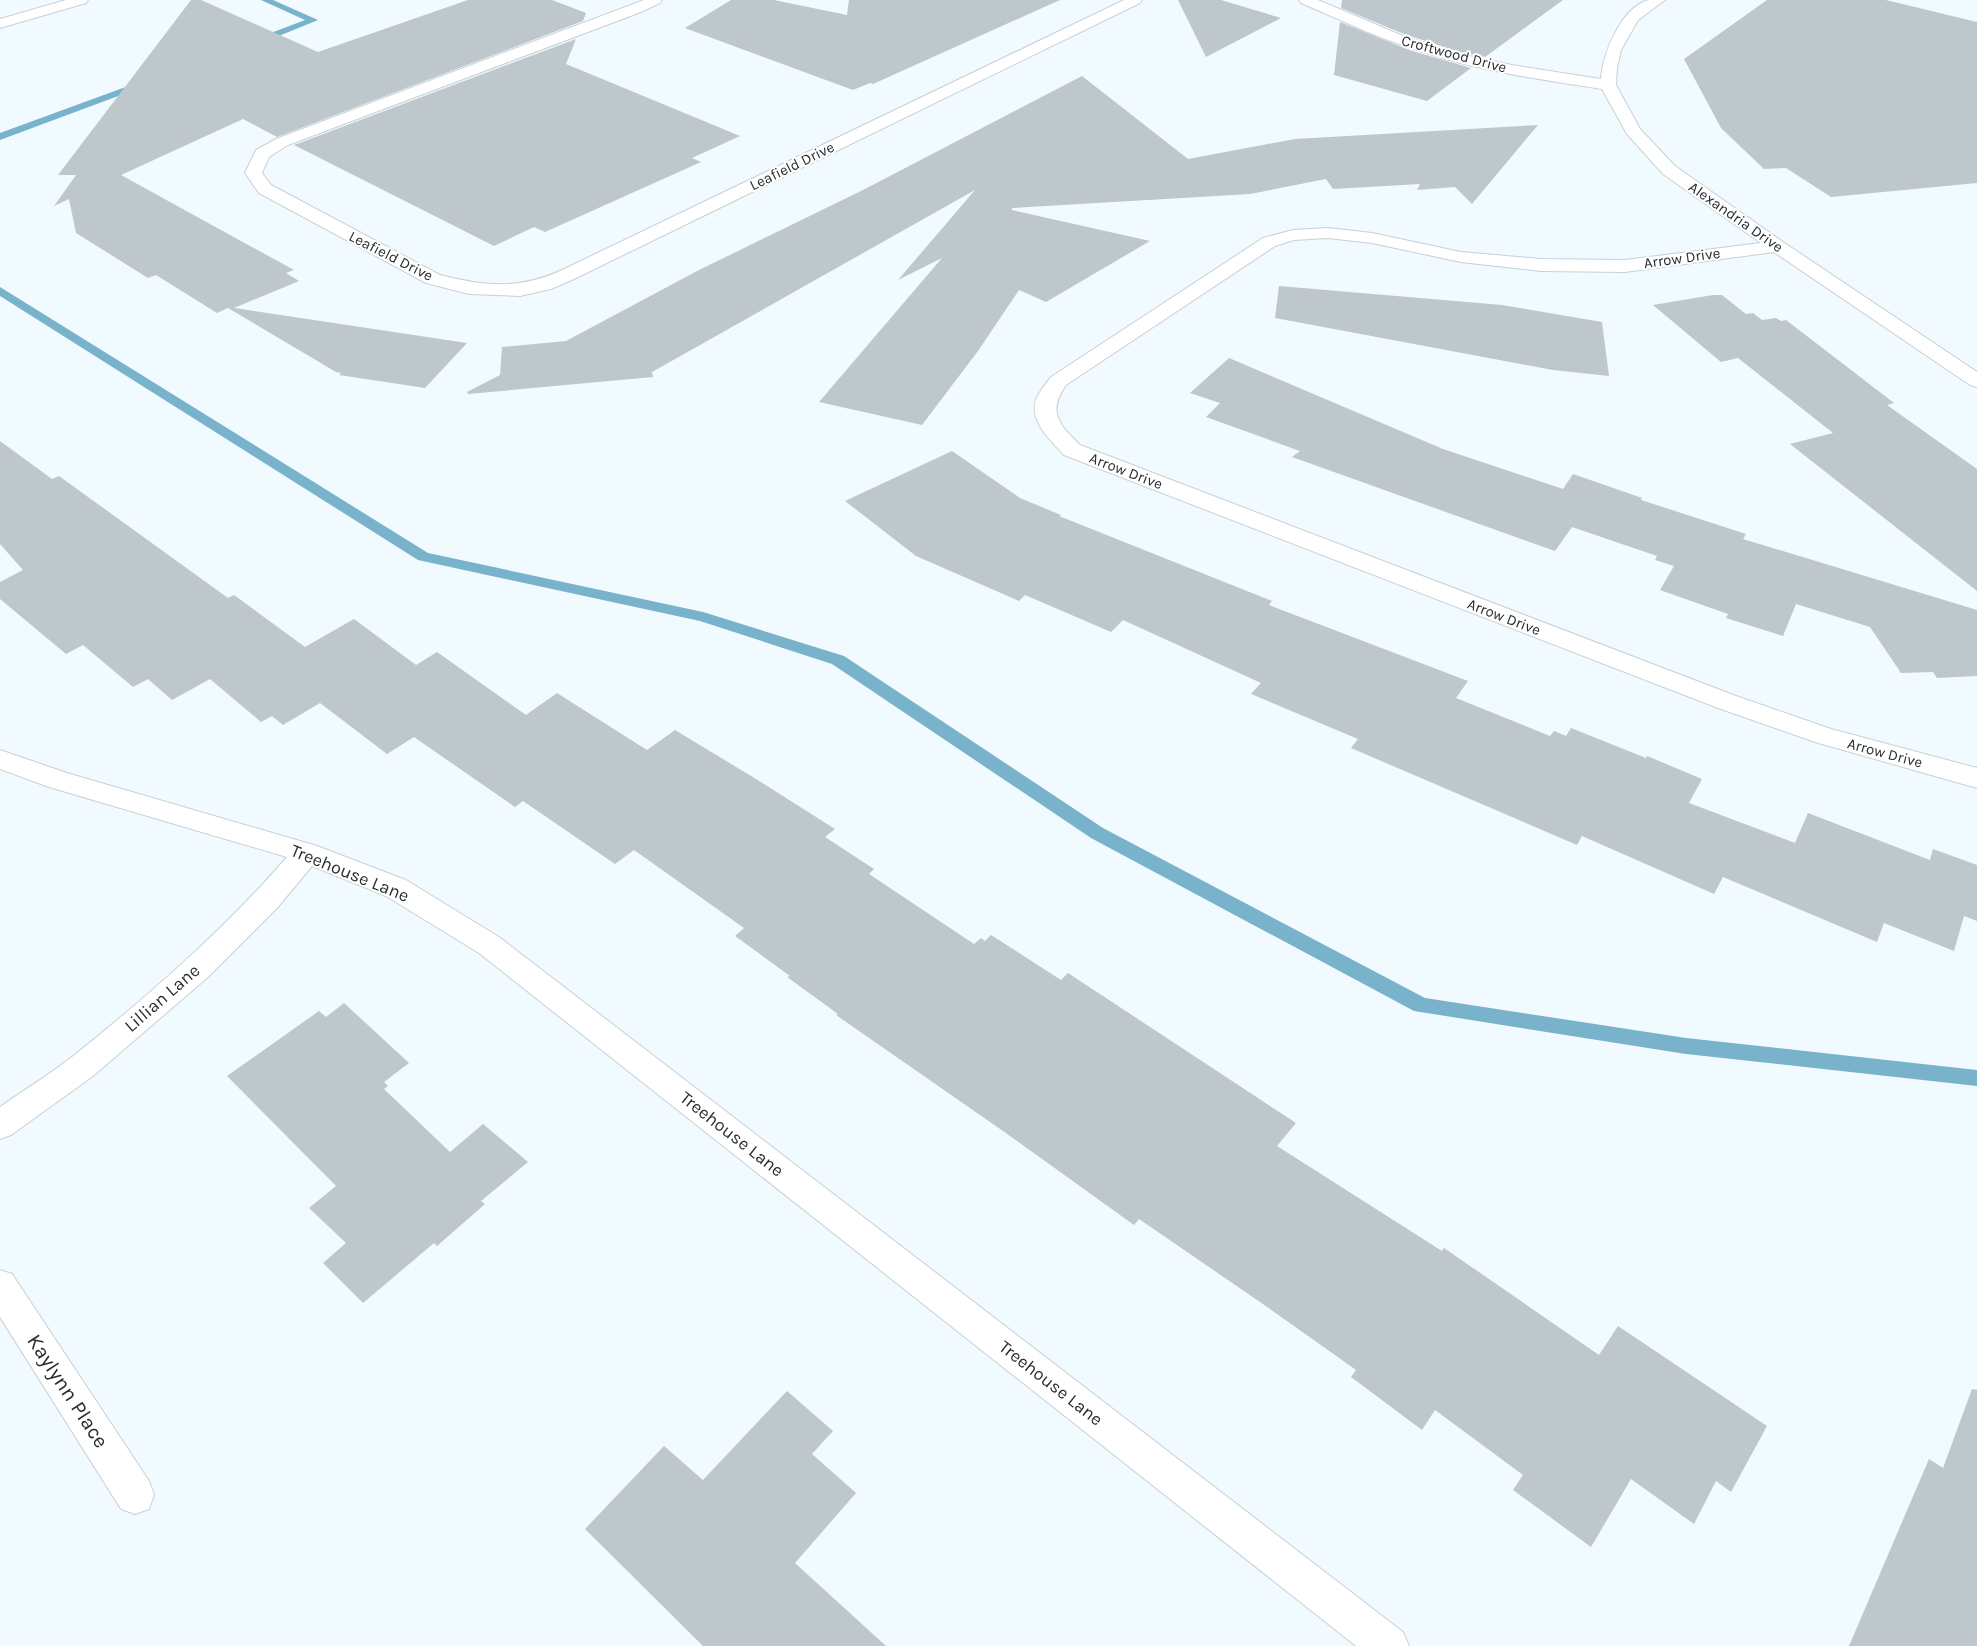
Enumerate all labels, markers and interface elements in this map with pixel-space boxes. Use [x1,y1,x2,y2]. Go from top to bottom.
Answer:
street label: Croftwood Drive [1399,31,1509,77]
street label: Leafield Drive [747,138,837,194]
street label: Alexandria Drive [1685,178,1787,256]
street label: Leafield Drive [346,227,436,285]
street label: Arrow Drive [1643,244,1721,272]
street label: Arrow Drive [1087,449,1165,493]
street label: Arrow Drive [1465,595,1543,639]
street label: Arrow Drive [1845,734,1925,772]
street label: Treehouse Lane [288,839,412,907]
street label: Lillian Lane [120,959,204,1037]
street label: Treehouse Lane [676,1087,788,1181]
street label: Kaylynn Place [22,1330,114,1452]
street label: Treehouse Lane [995,1336,1107,1430]

